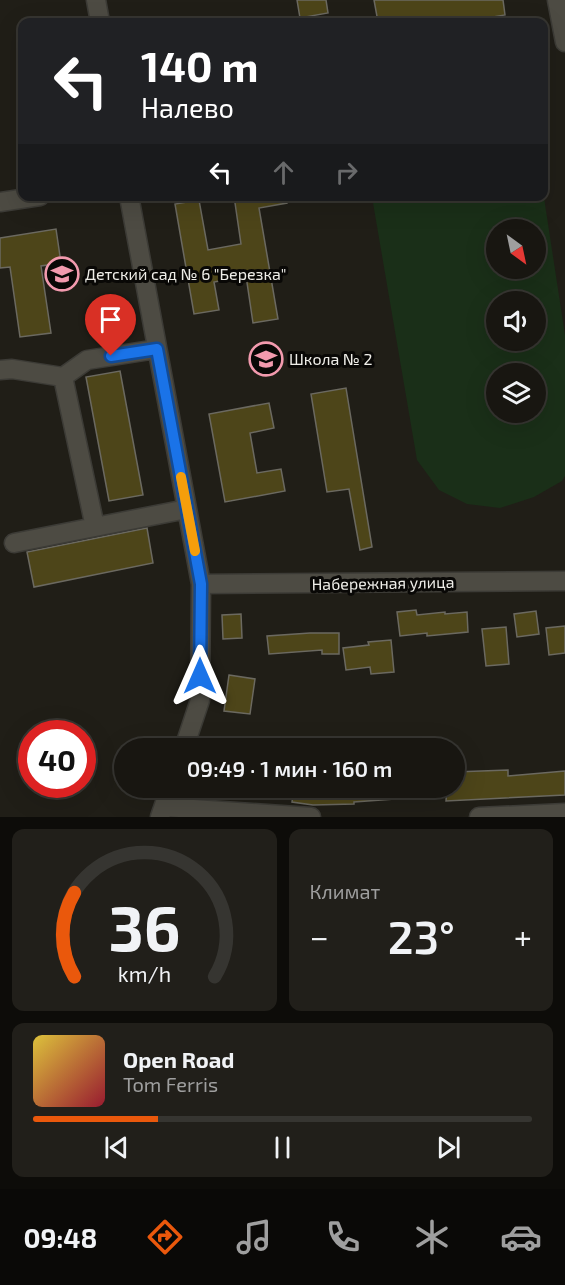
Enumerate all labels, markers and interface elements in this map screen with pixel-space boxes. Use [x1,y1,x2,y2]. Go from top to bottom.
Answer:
text: 140 m [141,40,258,90]
icon: left [42,42,120,120]
text: Налево [141,91,234,123]
icon: left [204,156,237,189]
icon: ahead [267,156,300,189]
icon: right [330,156,363,189]
north arrow [486,219,546,279]
map controls [486,219,546,423]
school or university icon: Детский сад № 6 "Березка" [44,256,80,292]
place label: Детский сад № 6 "Березка" [85,264,286,283]
button: sound [486,291,546,351]
pin [85,294,136,356]
icon: arrive [94,303,127,336]
school or university icon: Школа № 2 [248,341,284,377]
place label: Школа № 2 [289,349,372,368]
button: layers [486,363,546,423]
street label: Набережная улица [311,572,455,594]
position arrow [168,644,232,708]
speed limit sign: 40 [18,720,96,798]
text: 09:49 · 1 мин · 160 m [187,755,392,781]
text: Климат [310,879,380,903]
text: 36 [108,889,180,964]
text: 23° [388,909,455,963]
text: − [310,916,329,956]
text: + [514,916,532,956]
text: km/h [118,961,171,986]
text: Open Road [123,1046,235,1072]
text: Tom Ferris [123,1072,218,1096]
icon: previous [100,1131,133,1164]
icon: pause [266,1131,299,1164]
icon: next [432,1131,465,1164]
icon: directions [144,1216,186,1258]
icon: music [233,1216,275,1258]
icon: phone [322,1216,364,1258]
icon: climate [411,1216,453,1258]
icon: car [500,1216,542,1258]
text: 09:48 [23,1221,97,1253]

